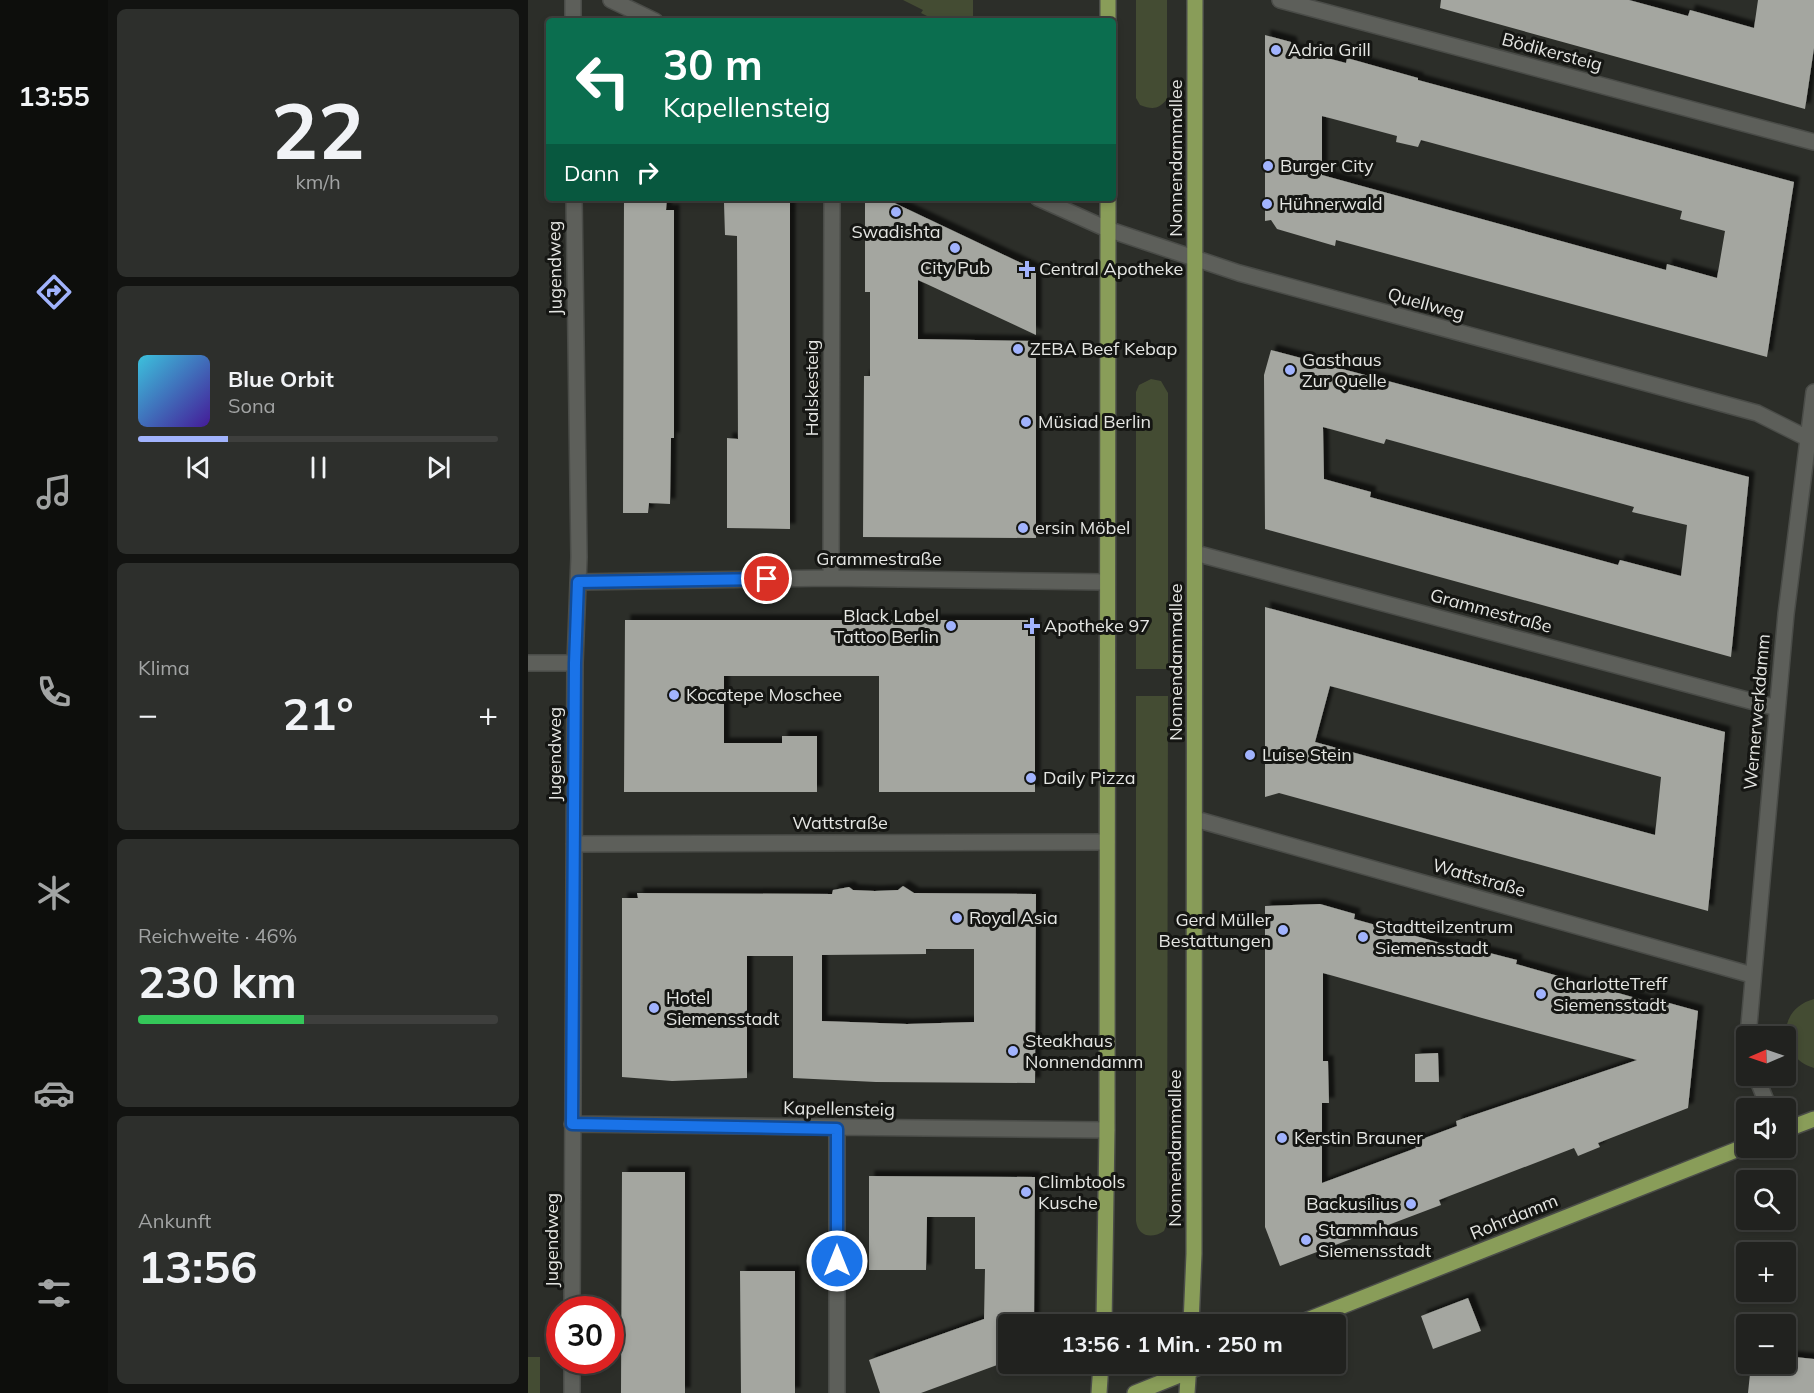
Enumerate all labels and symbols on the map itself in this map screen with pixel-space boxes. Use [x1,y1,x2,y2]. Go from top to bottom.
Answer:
street label: Bödikersteig [1499,27,1605,76]
place label: Adria Grill [1288,38,1371,61]
marker: Adria Grill [1269,43,1283,57]
street label: Nonnendammallee [1164,79,1187,237]
place label: Burger City [1280,154,1374,177]
marker: Burger City [1261,159,1275,173]
place label: Hühnerwald [1279,192,1382,215]
marker: Hühnerwald [1260,197,1274,211]
marker: Swadishta [889,205,903,219]
place label: Swadishta [851,220,941,243]
street label: Jugendweg [542,221,567,315]
marker: City Pub [948,241,962,255]
place label: City Pub [920,256,990,279]
place label: Central Apotheke [1039,257,1183,280]
marker: Central Apotheke [1020,262,1034,276]
street label: Quellweg [1385,282,1467,325]
place label: ZEBA Beef Kebap [1030,337,1177,360]
street label: Halskesteig [800,340,823,436]
marker: ZEBA Beef Kebap [1011,342,1025,356]
place label: Gasthaus Zur Quelle [1302,348,1387,392]
marker: Gasthaus Zur Quelle [1283,363,1297,377]
place label: Müsiad Berlin [1038,410,1151,433]
marker: Müsiad Berlin [1019,415,1033,429]
place label: ersin Möbel [1035,516,1130,539]
marker: ersin Möbel [1016,521,1030,535]
street label: Grammestraße [816,547,942,570]
pin [741,553,792,604]
street label: Nonnendammallee [1164,583,1187,741]
street label: Grammestraße [1428,583,1555,638]
place label: Black Label Tattoo Berlin [833,604,939,648]
place label: Apotheke 97 [1044,614,1150,637]
marker: Black Label Tattoo Berlin [944,619,958,633]
marker: Apotheke 97 [1025,619,1039,633]
street label: Wernerwerkdamm [1738,633,1775,791]
place label: Kocatepe Moschee [686,683,842,706]
marker: Kocatepe Moschee [667,688,681,702]
street label: Jugendweg [543,707,566,801]
place label: Luise Stein [1262,743,1352,766]
marker: Luise Stein [1243,748,1257,762]
place label: Daily Pizza [1043,766,1135,789]
marker: Daily Pizza [1024,771,1038,785]
street label: Wattstraße [792,811,888,834]
street label: Wattstraße [1430,853,1528,902]
place label: Royal Asia [969,906,1058,929]
place label: Gerd Müller Bestattungen [1159,908,1271,952]
marker: Royal Asia [950,911,964,925]
place label: Stadtteilzentrum Siemensstadt [1375,915,1513,959]
marker: Gerd Müller Bestattungen [1276,923,1290,937]
marker: Stadtteilzentrum Siemensstadt [1356,930,1370,944]
place label: CharlotteTreff Siemensstadt [1553,972,1668,1016]
place label: Hotel Siemensstadt [666,986,779,1030]
marker: CharlotteTreff Siemensstadt [1534,987,1548,1001]
marker: Hotel Siemensstadt [647,1001,661,1015]
north arrow [1736,1026,1796,1086]
place label: Steakhaus Nonnendamm [1025,1029,1143,1073]
marker: Steakhaus Nonnendamm [1006,1044,1020,1058]
street label: Nonnendammallee [1163,1069,1186,1227]
street label: Kapellensteig [783,1096,895,1121]
place label: Kerstin Brauner [1294,1126,1423,1149]
marker: Kerstin Brauner [1275,1131,1289,1145]
place label: Climbtools Kusche [1038,1170,1125,1214]
marker: Climbtools Kusche [1019,1185,1033,1199]
street label: Rohrdamm [1467,1189,1561,1245]
place label: Backusilius [1306,1192,1399,1215]
street label: Jugendweg [540,1193,563,1287]
marker: Backusilius [1404,1197,1418,1211]
place label: Stammhaus Siemensstadt [1318,1218,1431,1262]
position arrow [805,1229,869,1293]
marker: Stammhaus Siemensstadt [1299,1233,1313,1247]
speed limit sign: 30 [546,1296,624,1374]

